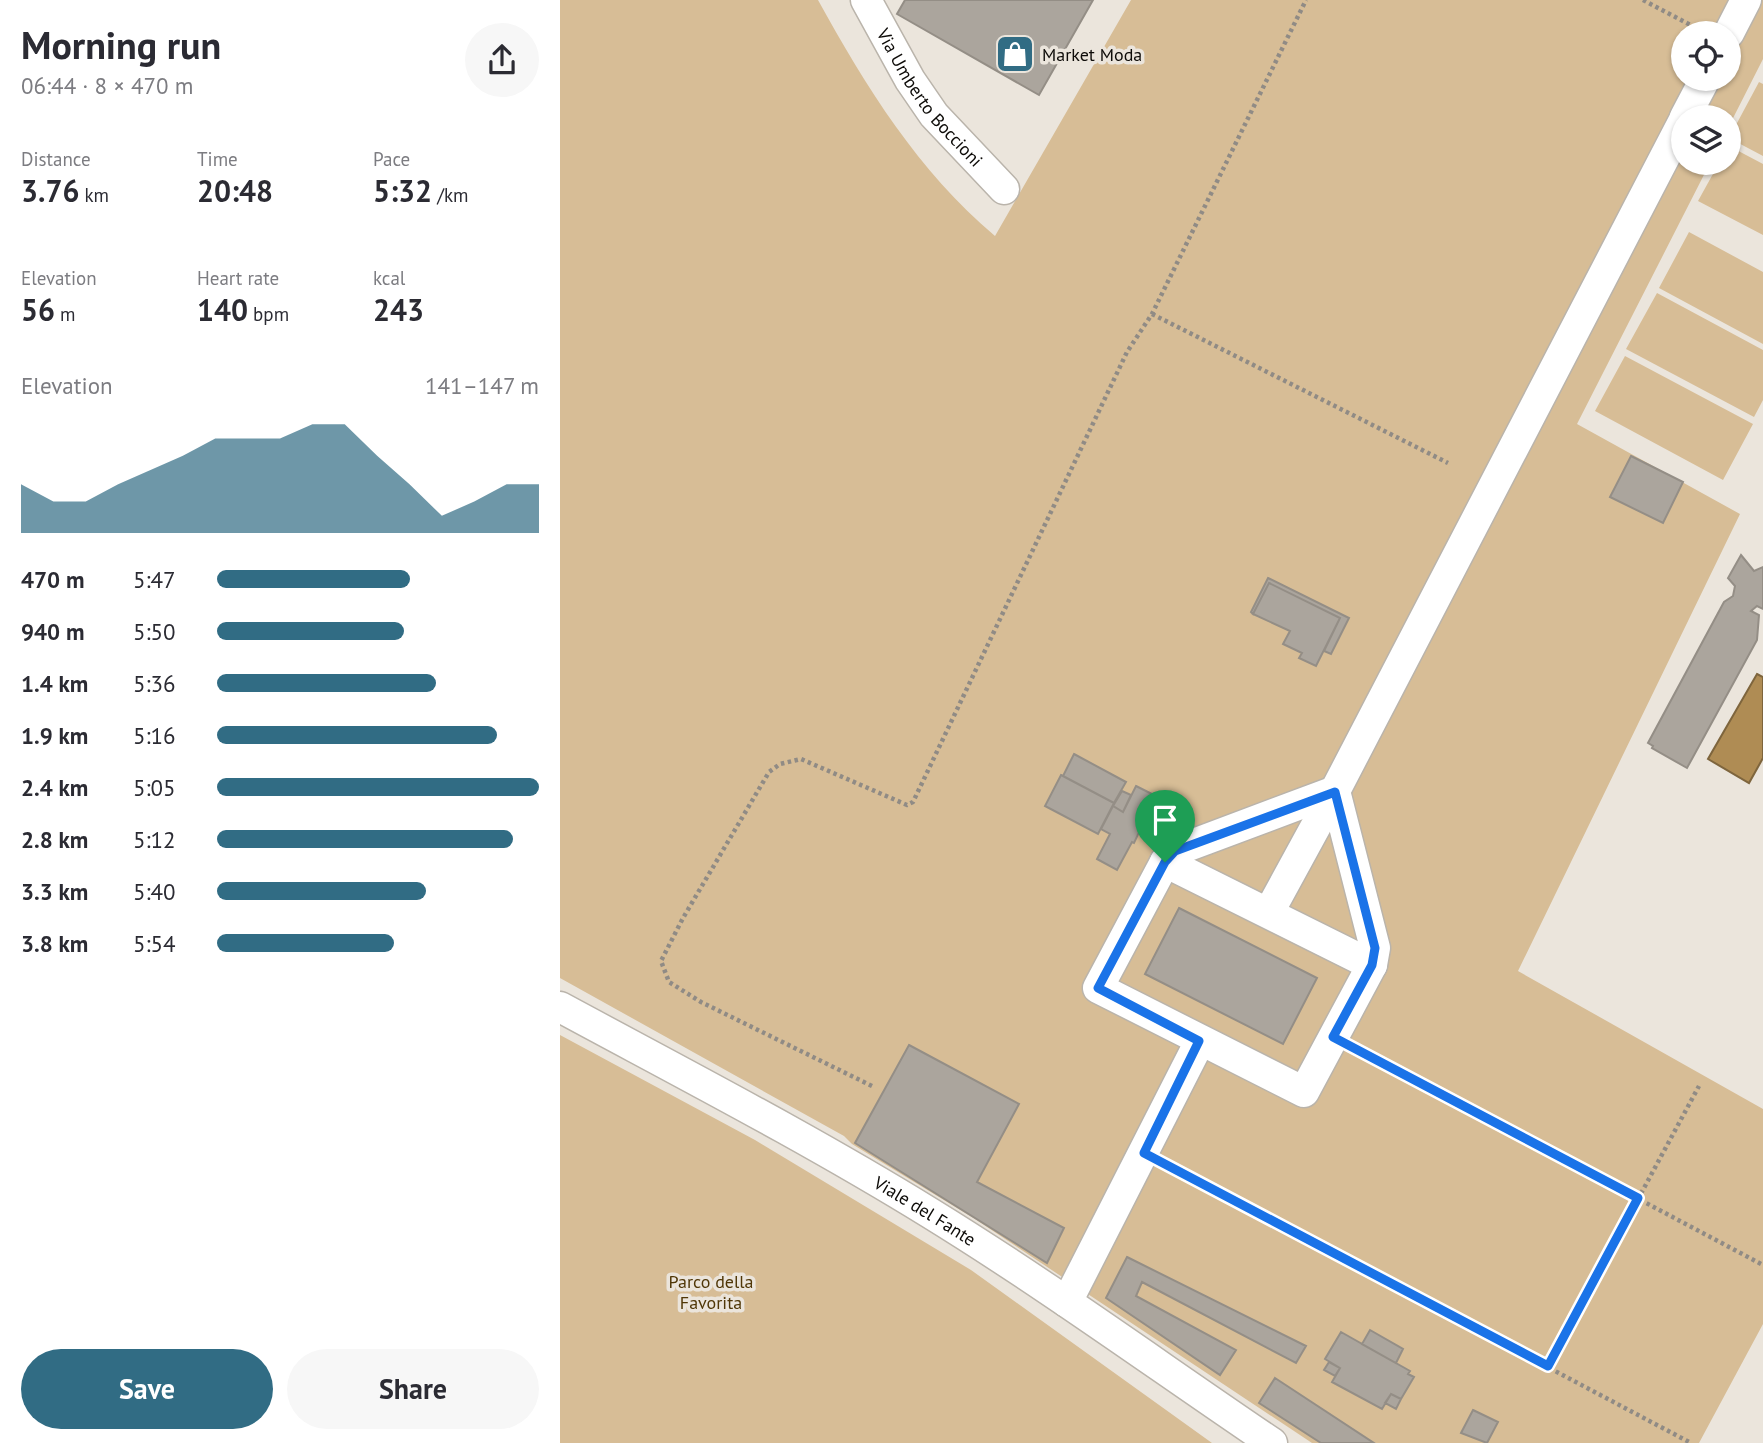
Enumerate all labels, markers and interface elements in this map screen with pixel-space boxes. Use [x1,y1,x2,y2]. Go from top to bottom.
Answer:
text: Morning run [21,20,221,69]
map controls [1671,21,1741,175]
button: locate [1671,21,1741,91]
button: share [465,23,539,97]
street label: Via Umberto Boccioni [872,23,988,171]
shop icon: Market Moda [994,33,1036,75]
place label: Market Moda [1042,43,1142,66]
text: 06:44 · 8 × 470 m [21,71,193,100]
button: layers [1671,105,1741,175]
text: Distance [21,147,91,171]
text: Time [197,147,238,171]
text: Pace [373,147,410,171]
text: 3.76 [21,171,79,210]
text: 20:48 [197,171,273,210]
text: 5:32 [373,171,432,210]
text: km [79,183,109,207]
text: /km [432,183,468,207]
text: Elevation [21,266,97,290]
text: Heart rate [197,266,279,290]
text: kcal [373,266,405,290]
text: 56 [21,290,55,329]
text: 140 [197,290,248,329]
text: 243 [373,290,424,329]
text: m [55,302,76,326]
text: bpm [248,302,289,326]
text: Elevation [21,371,113,400]
text: 141–147 m [425,371,539,400]
text: 470 m [21,565,84,594]
text: 5:47 [133,565,176,594]
text: 940 m [21,617,84,646]
text: 5:50 [133,617,176,646]
text: 1.4 km [21,669,88,698]
text: 5:36 [133,669,176,698]
text: 1.9 km [21,721,88,750]
text: 5:16 [133,721,176,750]
text: 2.4 km [21,773,88,802]
text: 5:05 [133,773,176,802]
pin [1135,790,1195,862]
icon: arrive [1146,801,1184,839]
text: 2.8 km [21,825,88,854]
text: 5:12 [133,825,176,854]
text: 3.3 km [21,877,88,906]
text: 5:40 [133,877,176,906]
text: 3.8 km [21,929,88,958]
text: 5:54 [133,929,176,958]
street label: Viale del Fante [869,1170,980,1250]
park label: Parco della Favorita [669,1270,753,1314]
button: Save [21,1349,273,1429]
button: Share [287,1349,539,1429]

